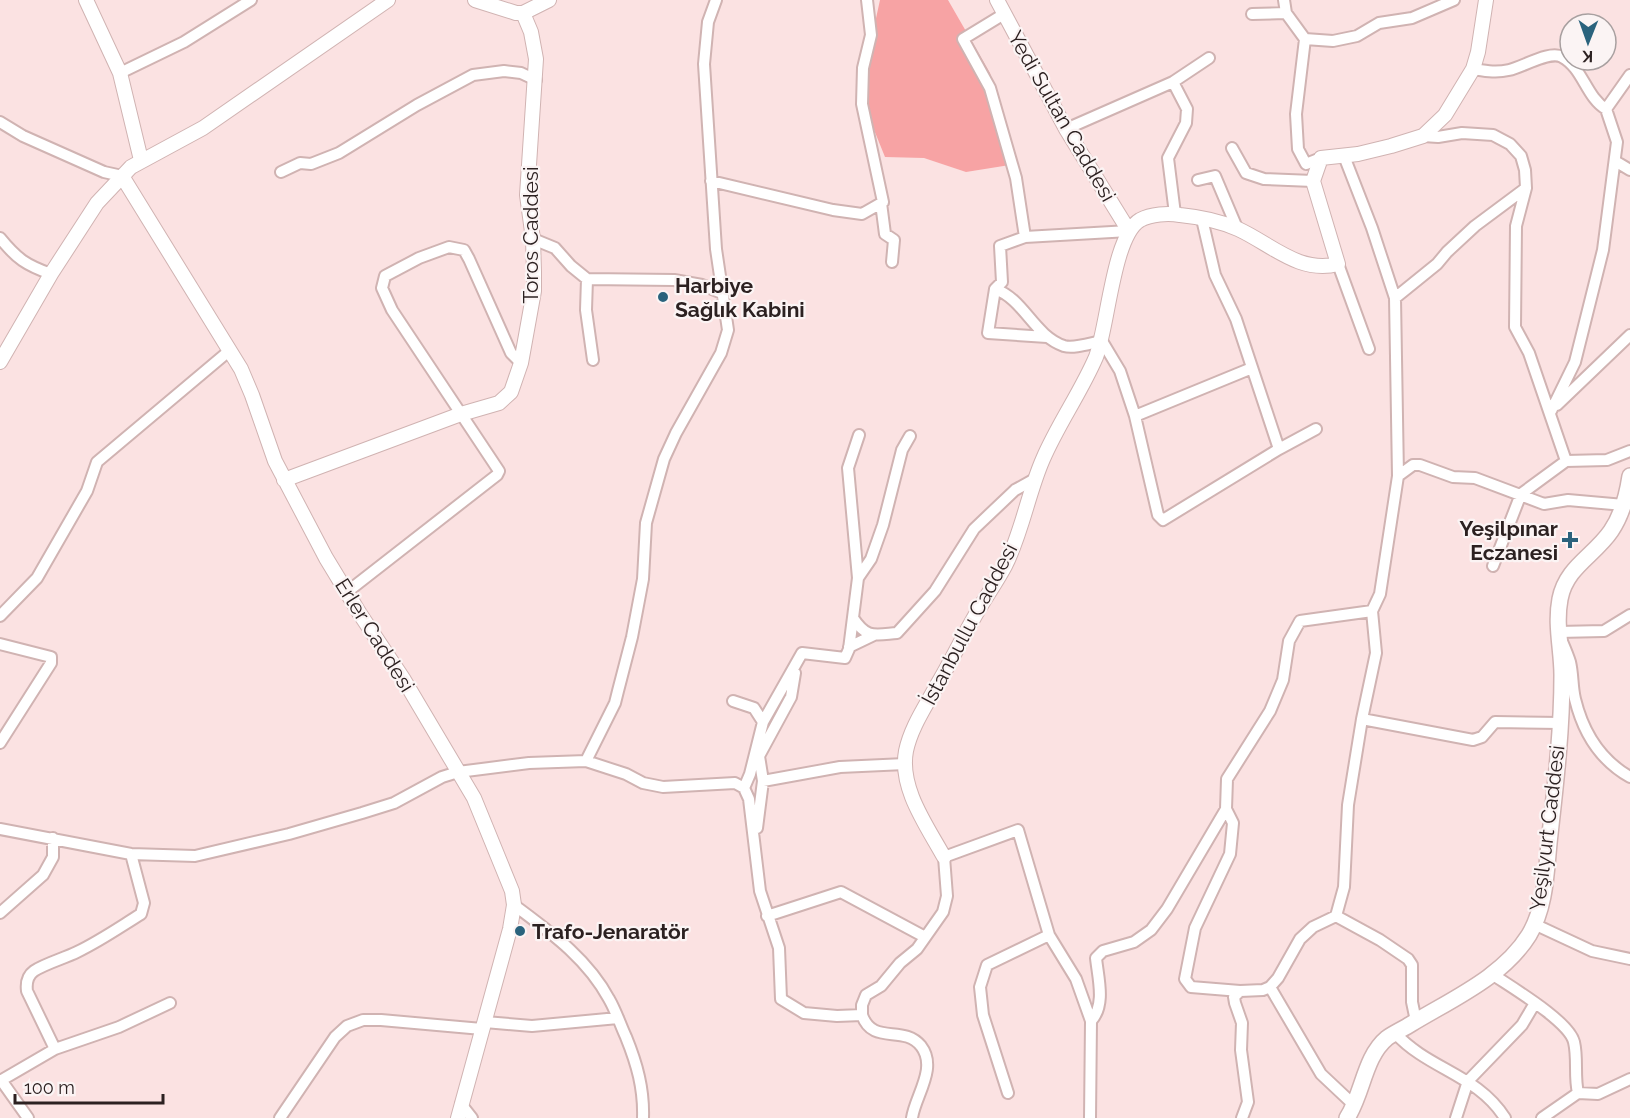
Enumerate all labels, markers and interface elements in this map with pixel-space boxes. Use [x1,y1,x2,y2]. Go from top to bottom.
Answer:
north arrow [1558,12,1618,72]
street label: Yedi Sultan Caddesi [1003,26,1121,206]
text: K [1582,47,1593,66]
street label: Toros Caddesi [518,166,543,304]
place label: Harbiye Sağlık Kabini [675,273,805,322]
marker: Harbiye Sağlık Kabini [656,290,670,304]
place label: Yeşilpınar Eczanesi [1460,516,1558,565]
marker: Yeşilpınar Eczanesi [1563,533,1577,547]
street label: İstanbullu Caddesi [916,539,1022,709]
street label: Erler Caddesi [330,574,420,696]
street label: Yeşilyurt Caddesi [1524,744,1570,912]
place label: Trafo-Jenaratör [532,919,689,944]
marker: Trafo-Jenaratör [513,924,527,938]
scale bar [15,1067,164,1105]
text: 100 m [24,1077,75,1098]

